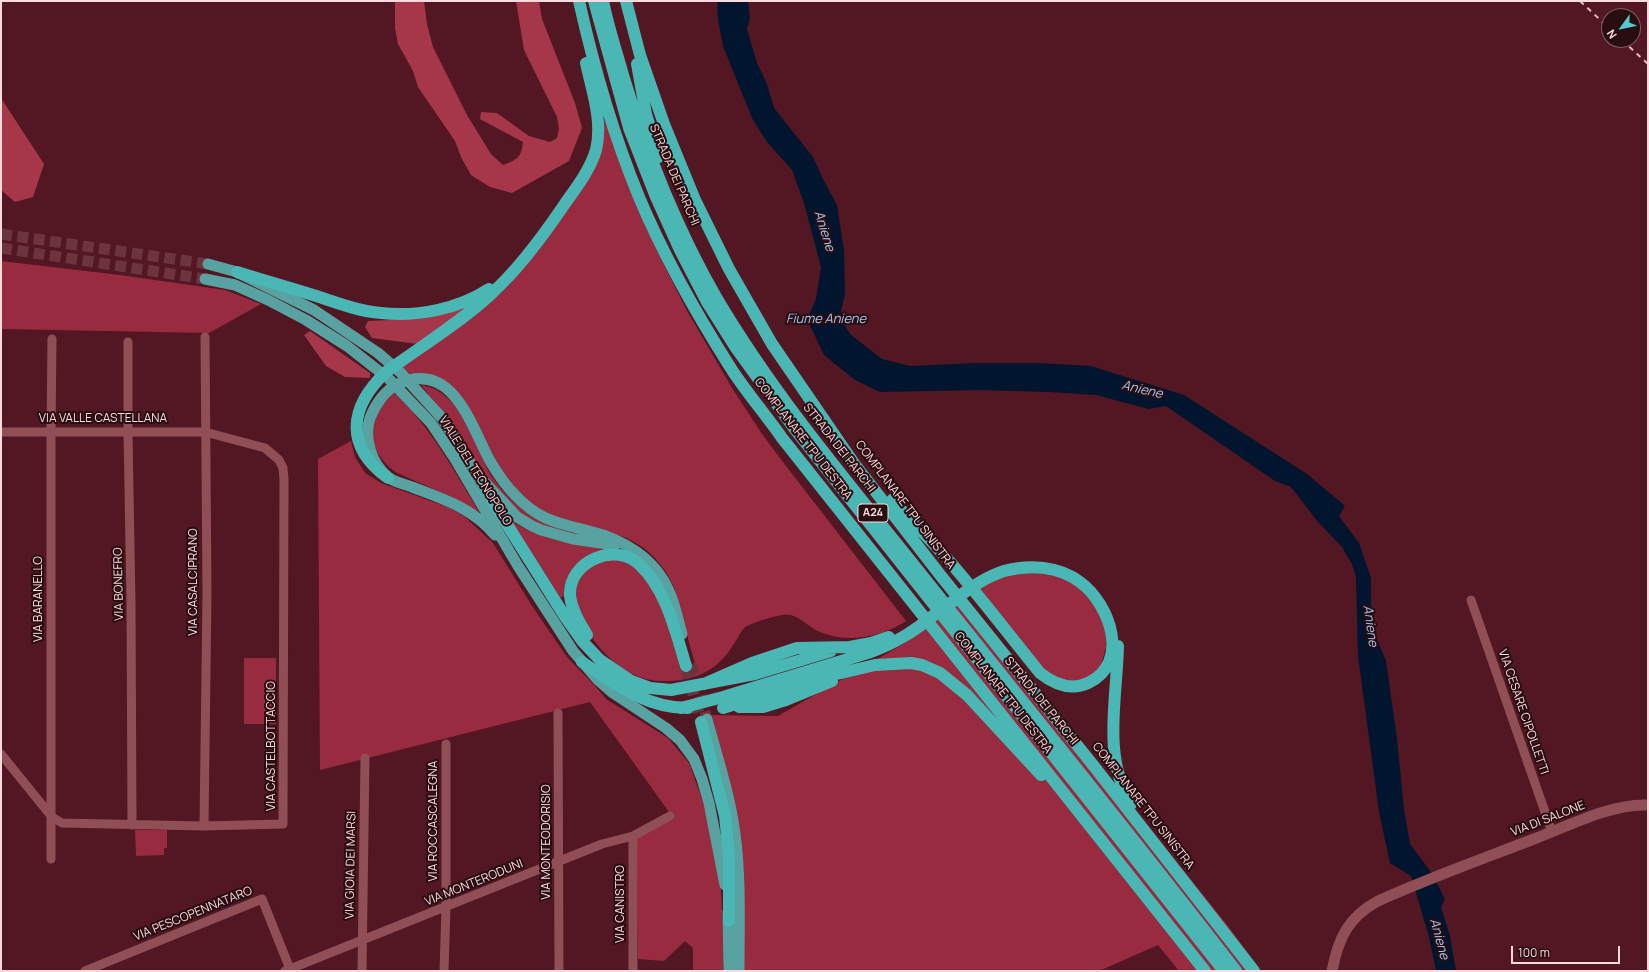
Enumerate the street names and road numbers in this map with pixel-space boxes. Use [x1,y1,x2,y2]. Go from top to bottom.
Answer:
street label: STRADA DEI PARCHI [646,122,702,228]
street label: COMPLANARE TPU DESTRA [751,375,855,503]
street label: STRADA DEI PARCHI [800,401,878,495]
street label: VIA VALLE CASTELLANA [39,412,167,426]
street label: VIALE DEL TECNOPOLO [435,414,515,528]
street label: COMPLANARE TPU SINISTRA [852,438,958,572]
road number: A24 [858,504,888,522]
street label: VIA CASALCIPRANO [187,528,201,636]
street label: VIA BONEFRO [111,547,127,621]
street label: VIA BARANELLO [32,556,46,642]
street label: COMPLANARE TPU DESTRA [951,629,1055,757]
street label: VIA CESARE CIPOLLETTI [1495,648,1551,776]
street label: STRADA DEI PARCHI [1001,654,1081,748]
street label: VIA CASTELBOTTACCIO [265,681,279,811]
street label: COMPLANARE TPU SINISTRA [1089,740,1197,872]
street label: VIA ROCCASCALEGNA [427,761,441,881]
street label: VIA MONTEODORISIO [540,784,554,900]
street label: VIA DI SALONE [1509,798,1587,840]
street label: VIA GIOIA DEI MARSI [343,811,359,919]
street label: VIA MONTERODUNI [423,857,525,909]
street label: VIA CANISTRO [614,865,628,943]
street label: VIA PESCOPENNATARO [132,884,254,944]

